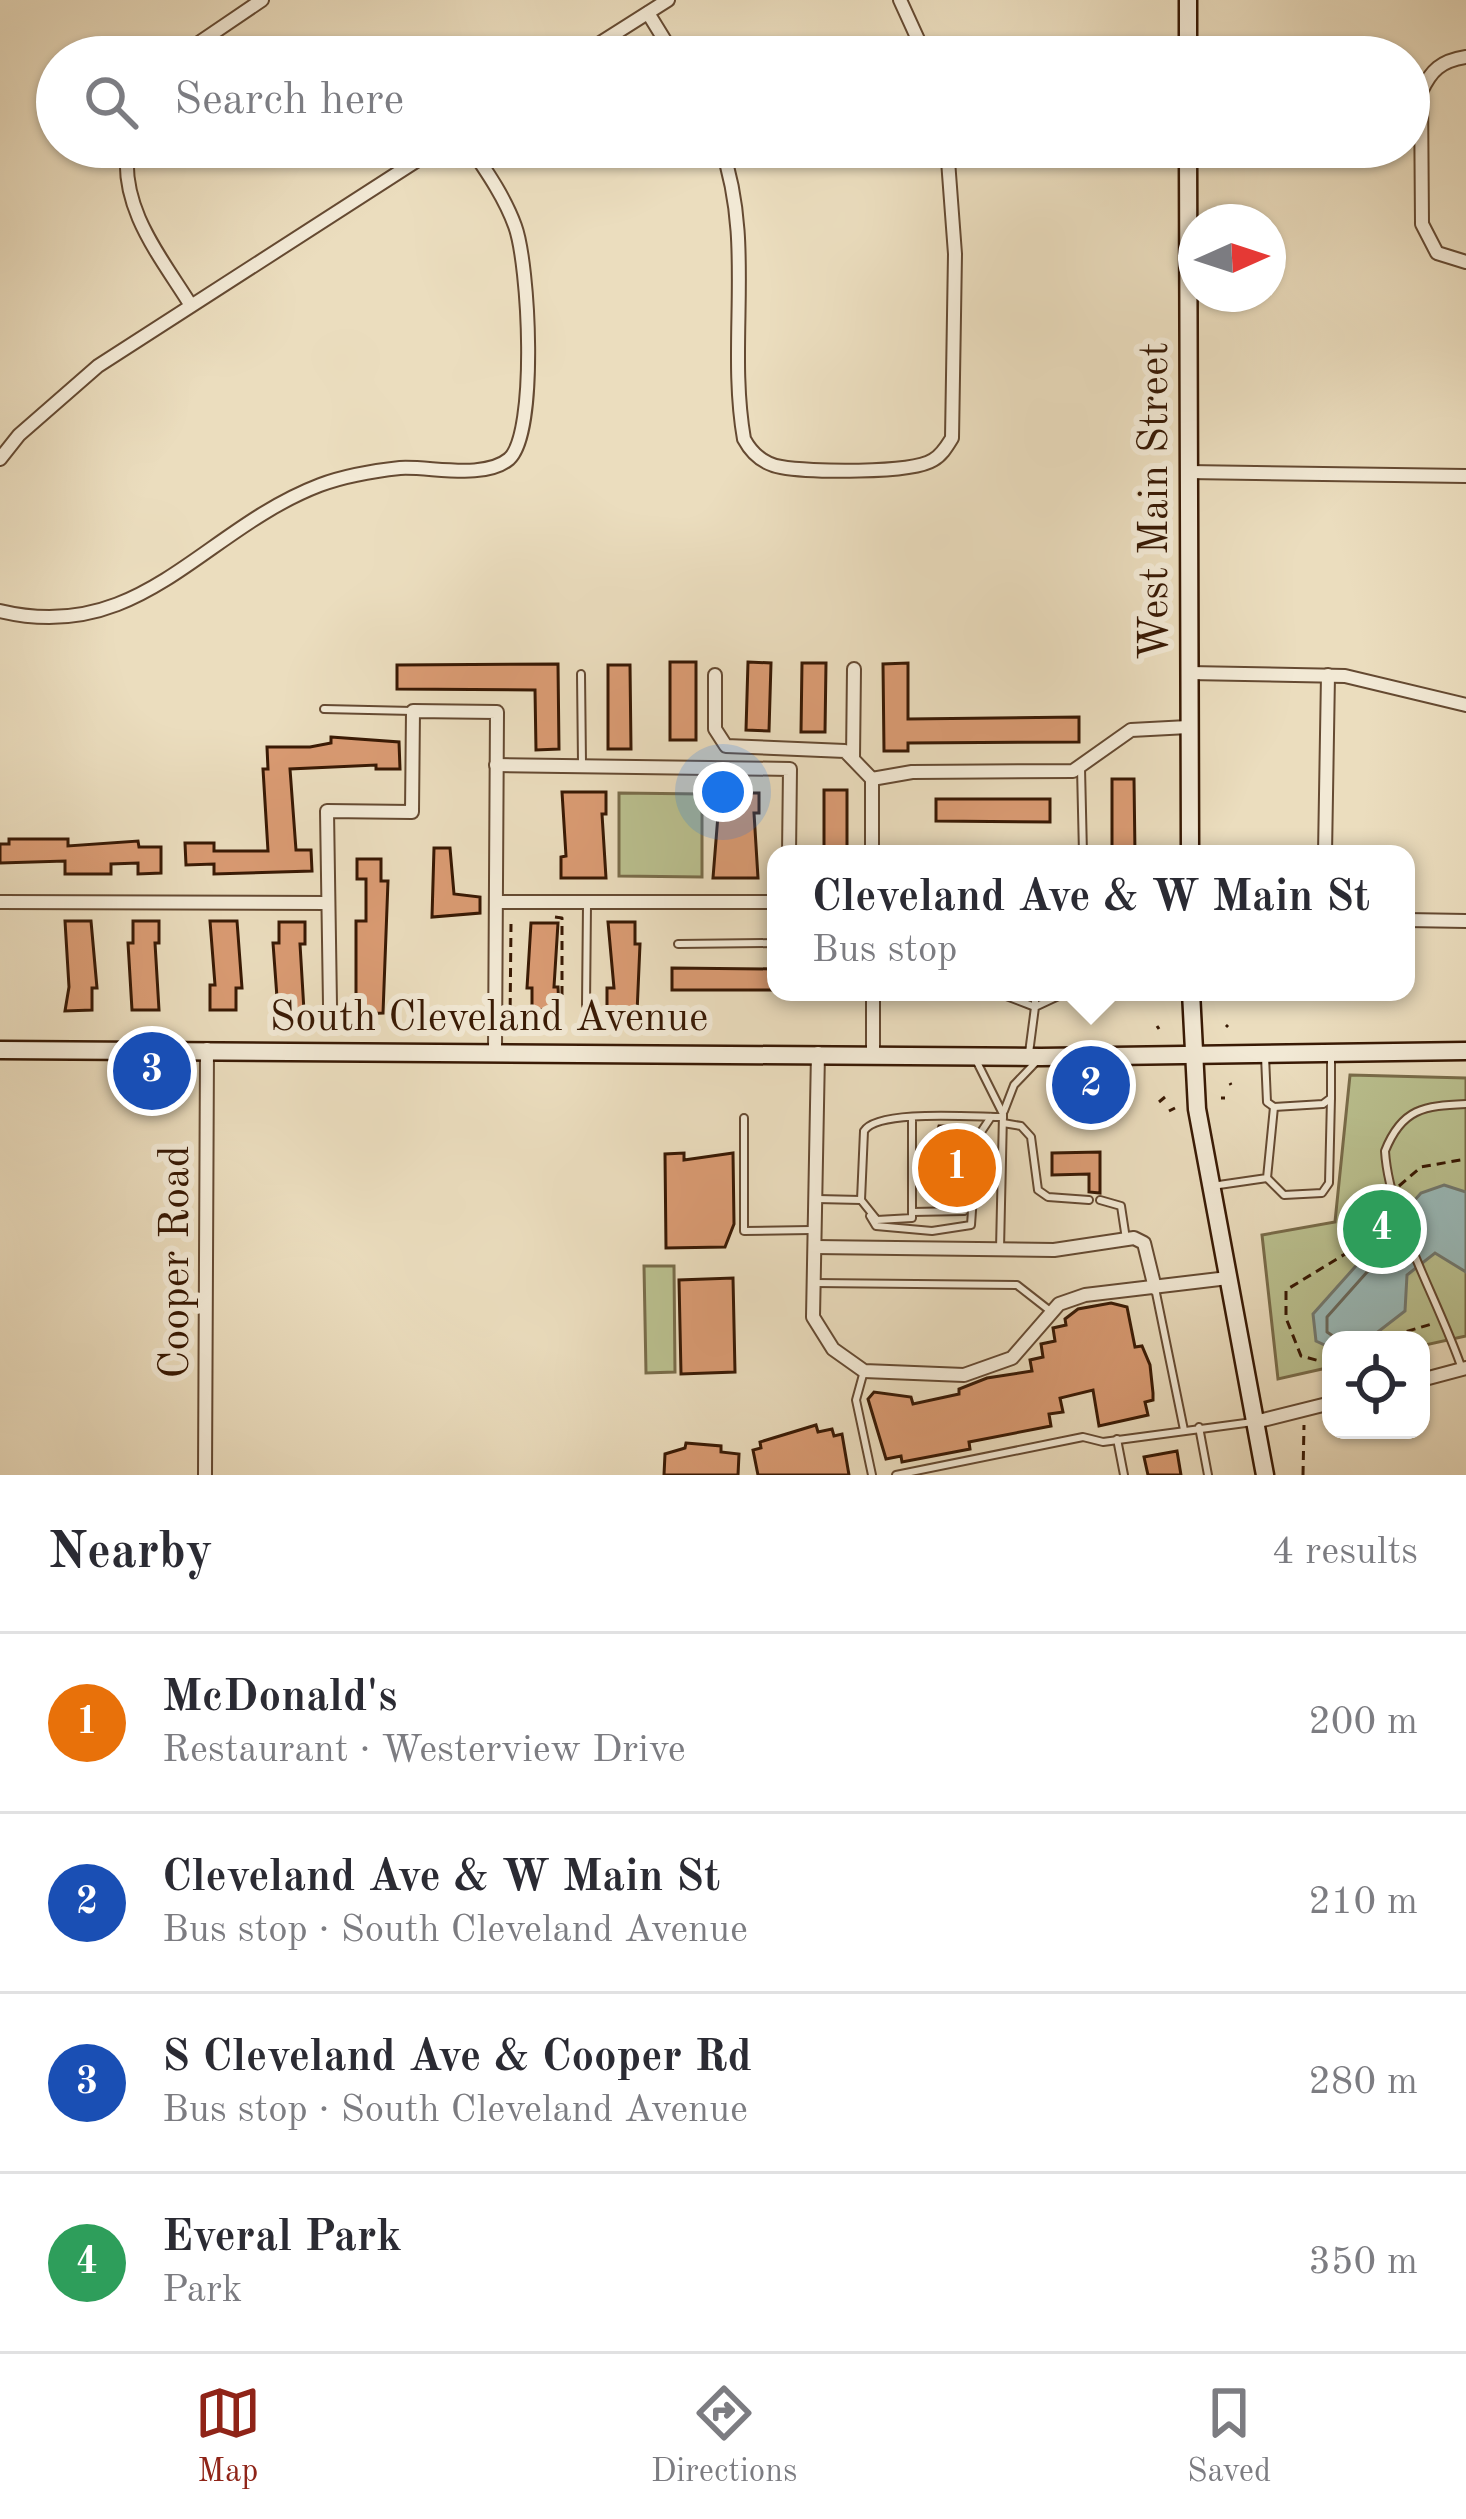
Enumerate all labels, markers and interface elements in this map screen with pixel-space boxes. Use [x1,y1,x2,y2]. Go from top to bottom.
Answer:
search box [36,36,1430,168]
icon: search [78,69,144,135]
text: Search here [174,79,404,124]
north arrow [1178,204,1286,312]
street label: West Main Street [1135,342,1177,660]
your location [693,762,753,822]
popup [767,845,1415,1001]
text: Cleveland Ave & W Main St [812,876,1370,921]
text: Bus stop [812,931,958,970]
street label: South Cleveland Avenue [270,998,708,1040]
pin: 3 [113,1026,191,1116]
pin: 2 [1052,1040,1130,1130]
pin: 1 [918,1123,996,1213]
street label: Cooper Road [156,1145,198,1379]
pin: 4 [1343,1184,1421,1274]
map controls [1322,1331,1430,1439]
button: locate [1322,1331,1430,1439]
text: Nearby [48,1528,213,1579]
text: 4 results [1272,1533,1418,1572]
text: McDonald's [162,1676,397,1721]
text: 1 [76,1703,98,1742]
text: 200 m [1308,1703,1418,1742]
text: Restaurant · Westerview Drive [162,1731,686,1770]
text: Cleveland Ave & W Main St [162,1856,720,1901]
text: 2 [76,1883,98,1922]
text: 210 m [1308,1883,1418,1922]
text: Bus stop · South Cleveland Avenue [162,1911,748,1950]
text: S Cleveland Ave & Cooper Rd [162,2036,752,2081]
text: 3 [76,2063,98,2102]
text: 280 m [1308,2063,1418,2102]
text: Bus stop · South Cleveland Avenue [162,2091,748,2130]
text: Everal Park [162,2216,402,2261]
text: 4 [76,2243,98,2282]
text: 350 m [1308,2243,1418,2282]
text: Park [162,2271,242,2310]
tab: Map [195,2380,261,2493]
tab: Directions [651,2380,797,2493]
tab: Saved [1187,2380,1271,2493]

